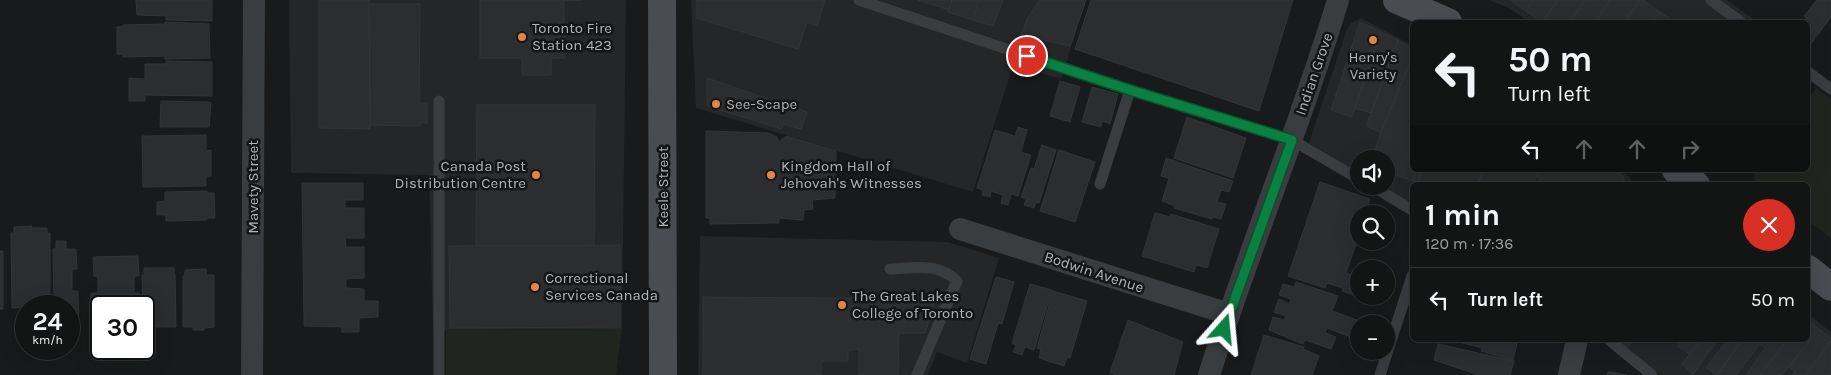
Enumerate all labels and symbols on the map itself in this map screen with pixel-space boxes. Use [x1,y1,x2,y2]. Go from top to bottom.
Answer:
place label: Toronto Fire Station 423 [532,19,612,54]
street label: Indian Grove [1291,30,1337,118]
marker: Toronto Fire Station 423 [516,31,528,43]
marker: Henry's Variety [1367,34,1379,46]
pin [1006,35,1048,77]
place label: Henry's Variety [1348,48,1398,83]
place label: See-Scape [726,95,797,113]
marker: See-Scape [710,98,722,110]
street label: Mavety Street [244,140,262,234]
street label: Keele Street [654,146,672,228]
place label: Canada Post Distribution Centre [395,157,526,192]
place label: Kingdom Hall of Jehovah's Witnesses [781,157,922,192]
marker: Canada Post Distribution Centre [530,169,542,181]
marker: Kingdom Hall of Jehovah's Witnesses [765,169,777,181]
street label: Bodwin Avenue [1042,247,1146,297]
place label: Correctional Services Canada [545,269,658,304]
marker: Correctional Services Canada [529,281,541,293]
place label: The Great Lakes College of Toronto [852,287,973,322]
speed limit sign: 30 [90,295,155,360]
marker: The Great Lakes College of Toronto [836,299,848,311]
position arrow [1197,302,1249,354]

